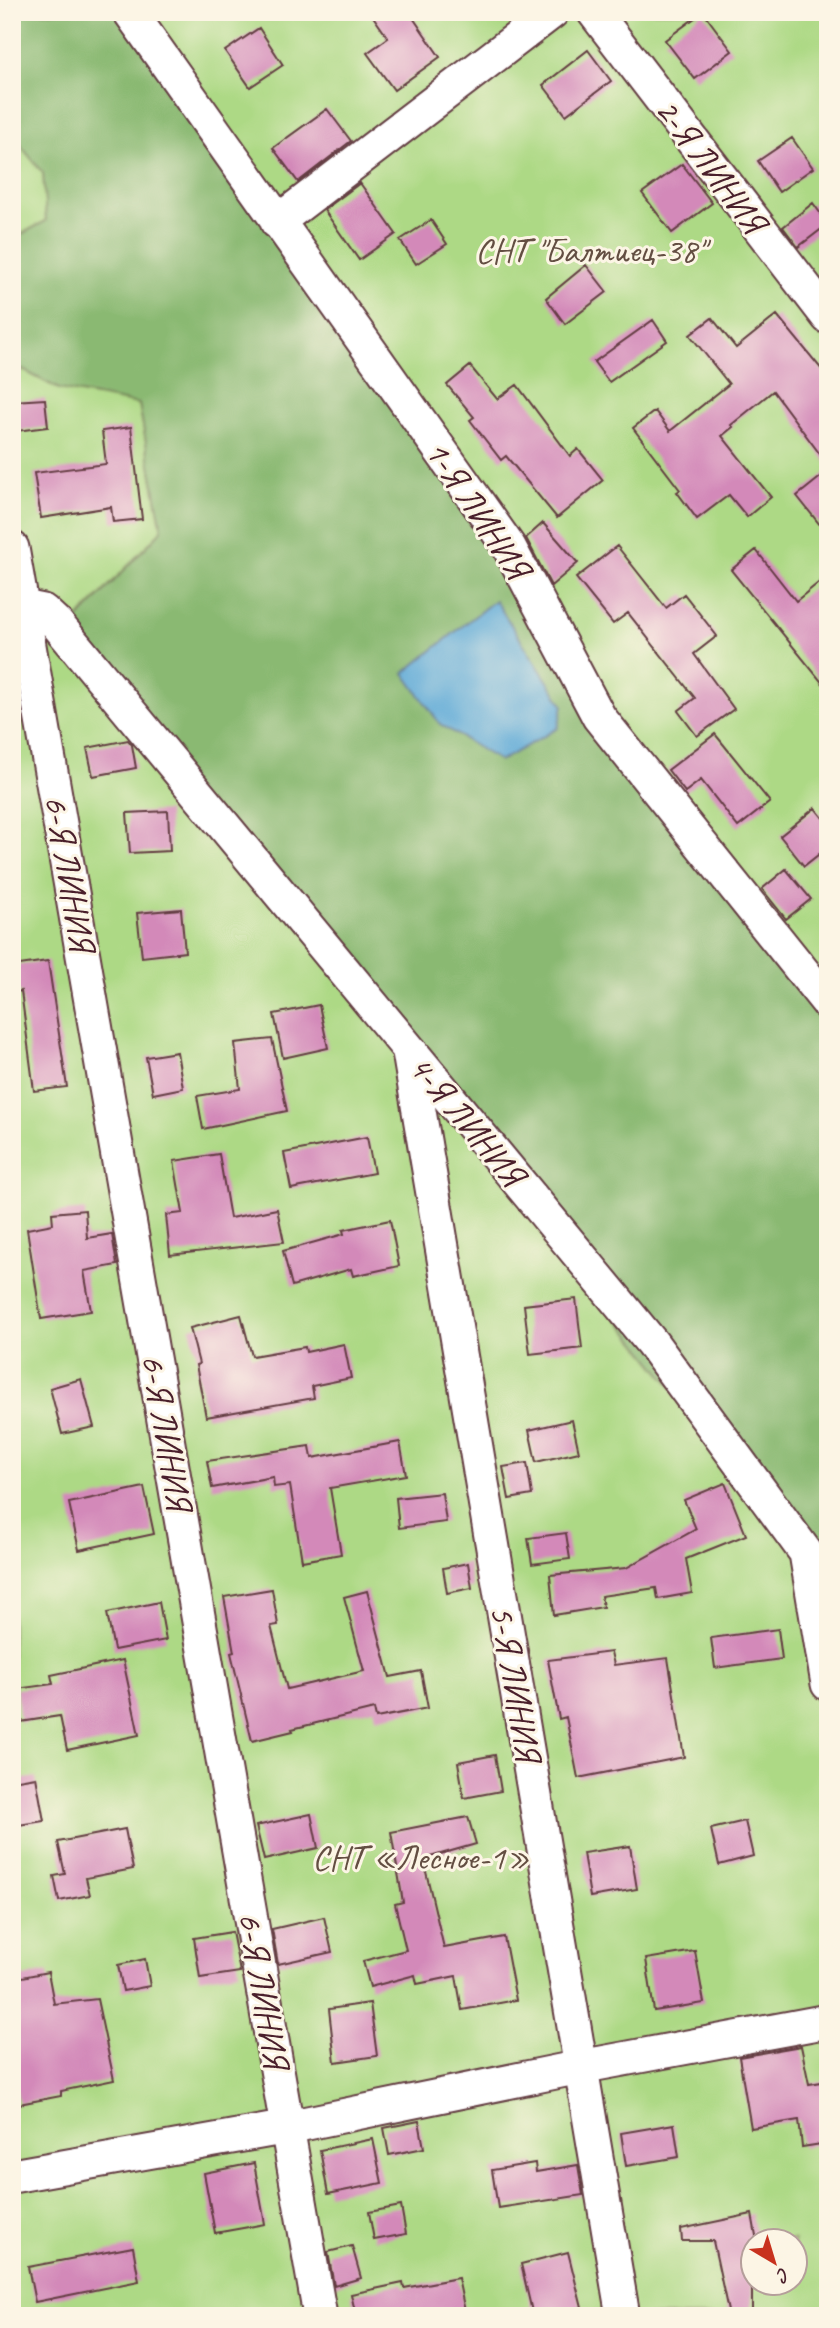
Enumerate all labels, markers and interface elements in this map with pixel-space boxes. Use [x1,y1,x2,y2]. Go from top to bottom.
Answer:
street label: 2-Я ЛИНИЯ [645,89,779,245]
park label: СНТ "Балтиец-38" [475,228,711,273]
street label: 1-Я ЛИНИЯ [415,432,543,591]
street label: 6-Я ЛИНИЯ [34,792,106,959]
street label: 4-Я ЛИНИЯ [399,1046,537,1199]
street label: 6-Я ЛИНИЯ [131,1351,203,1518]
street label: 5-Я ЛИНИЯ [480,1602,552,1769]
park label: СНТ «Лесное-1» [312,1835,530,1880]
street label: 6-Я ЛИНИЯ [228,1909,300,2076]
north arrow [738,2226,808,2296]
text: С [771,2262,795,2289]

